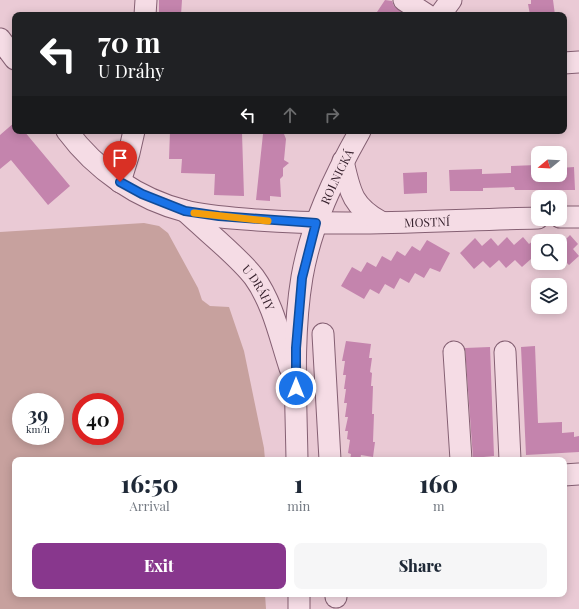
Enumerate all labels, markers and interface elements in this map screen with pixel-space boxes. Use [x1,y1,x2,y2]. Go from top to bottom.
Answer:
text: 70 m [98,23,161,60]
icon: left [32,28,84,80]
text: U Dráhy [98,59,164,83]
icon: left [237,104,259,126]
icon: ahead [279,104,301,126]
icon: right [321,104,343,126]
pin [103,141,137,182]
street label: ROLNICKÁ [316,146,357,207]
north arrow [531,146,567,182]
map controls [531,146,567,314]
icon: arrive [109,147,131,169]
button: sound [531,190,567,226]
street label: MOSTNÍ [404,213,451,230]
button: search [531,234,567,270]
street label: U DRÁHY [239,261,279,313]
button: layers [531,278,567,314]
position arrow [275,367,317,409]
speed limit sign: 40 [72,393,124,445]
text: 39 [28,400,48,427]
text: km/h [26,422,50,436]
text: 16:50 [121,467,178,499]
text: 1 [294,467,303,499]
text: 160 [419,467,458,499]
text: Arrival [130,497,170,514]
text: min [287,497,310,514]
text: m [433,497,444,514]
button: Exit [32,543,286,589]
button: Share [294,543,547,589]

